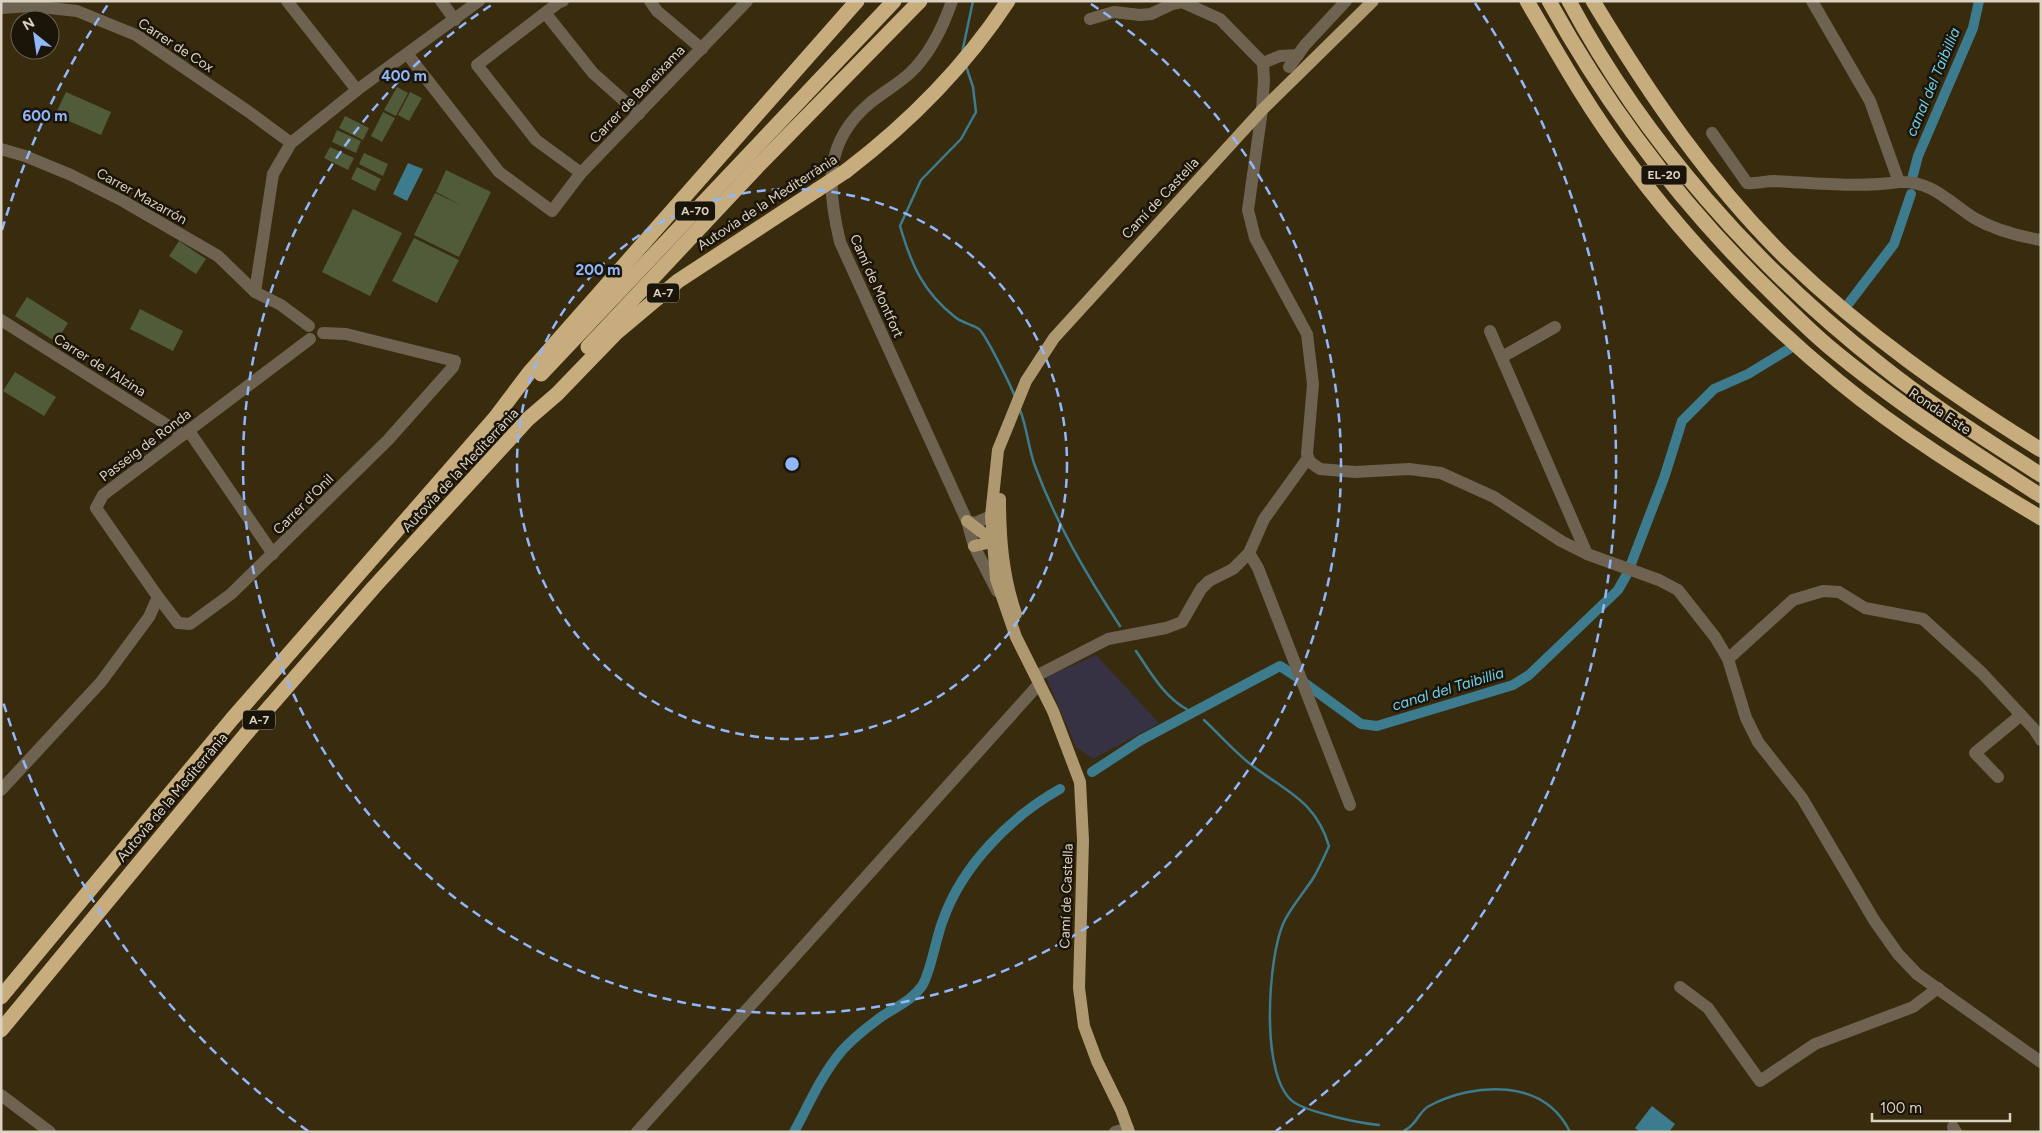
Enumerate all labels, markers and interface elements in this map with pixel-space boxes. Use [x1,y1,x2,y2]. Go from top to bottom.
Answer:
north arrow [10,10,60,60]
text: N [20,14,38,34]
street label: Carrer de Cox [135,15,217,76]
water label: canal del Taibillia [1902,25,1964,139]
street label: Carrer de Beneixama [586,42,688,147]
text: 400 m [381,67,427,85]
text: 600 m [23,107,67,125]
street label: Autovia de la Mediterrània [694,151,840,254]
street label: Camí de Castella [1118,154,1202,243]
street label: Carrer Mazarrón [93,165,190,228]
road number: EL-20 [1642,166,1686,184]
road number: A-70 [675,202,715,220]
street label: Camí de Montfort [846,232,907,341]
text: 200 m [576,261,620,279]
road number: A-7 [647,284,679,302]
street label: Carrer de l'Alzina [51,330,149,401]
street label: Ronda Este [1905,384,1974,439]
street label: Passeig de Ronda [96,405,194,485]
street label: Autovia de la Mediterrània [398,405,522,536]
centre of rings [783,455,801,473]
street label: Carrer d'Onil [270,471,337,538]
water label: canal del Taibillia [1390,663,1506,715]
road number: A-7 [243,710,275,730]
street label: Autovia de la Mediterrània [113,729,231,865]
street label: Camí de Castella [1056,843,1077,949]
scale bar [1872,1090,2010,1122]
text: 100 m [1880,1099,1922,1117]

